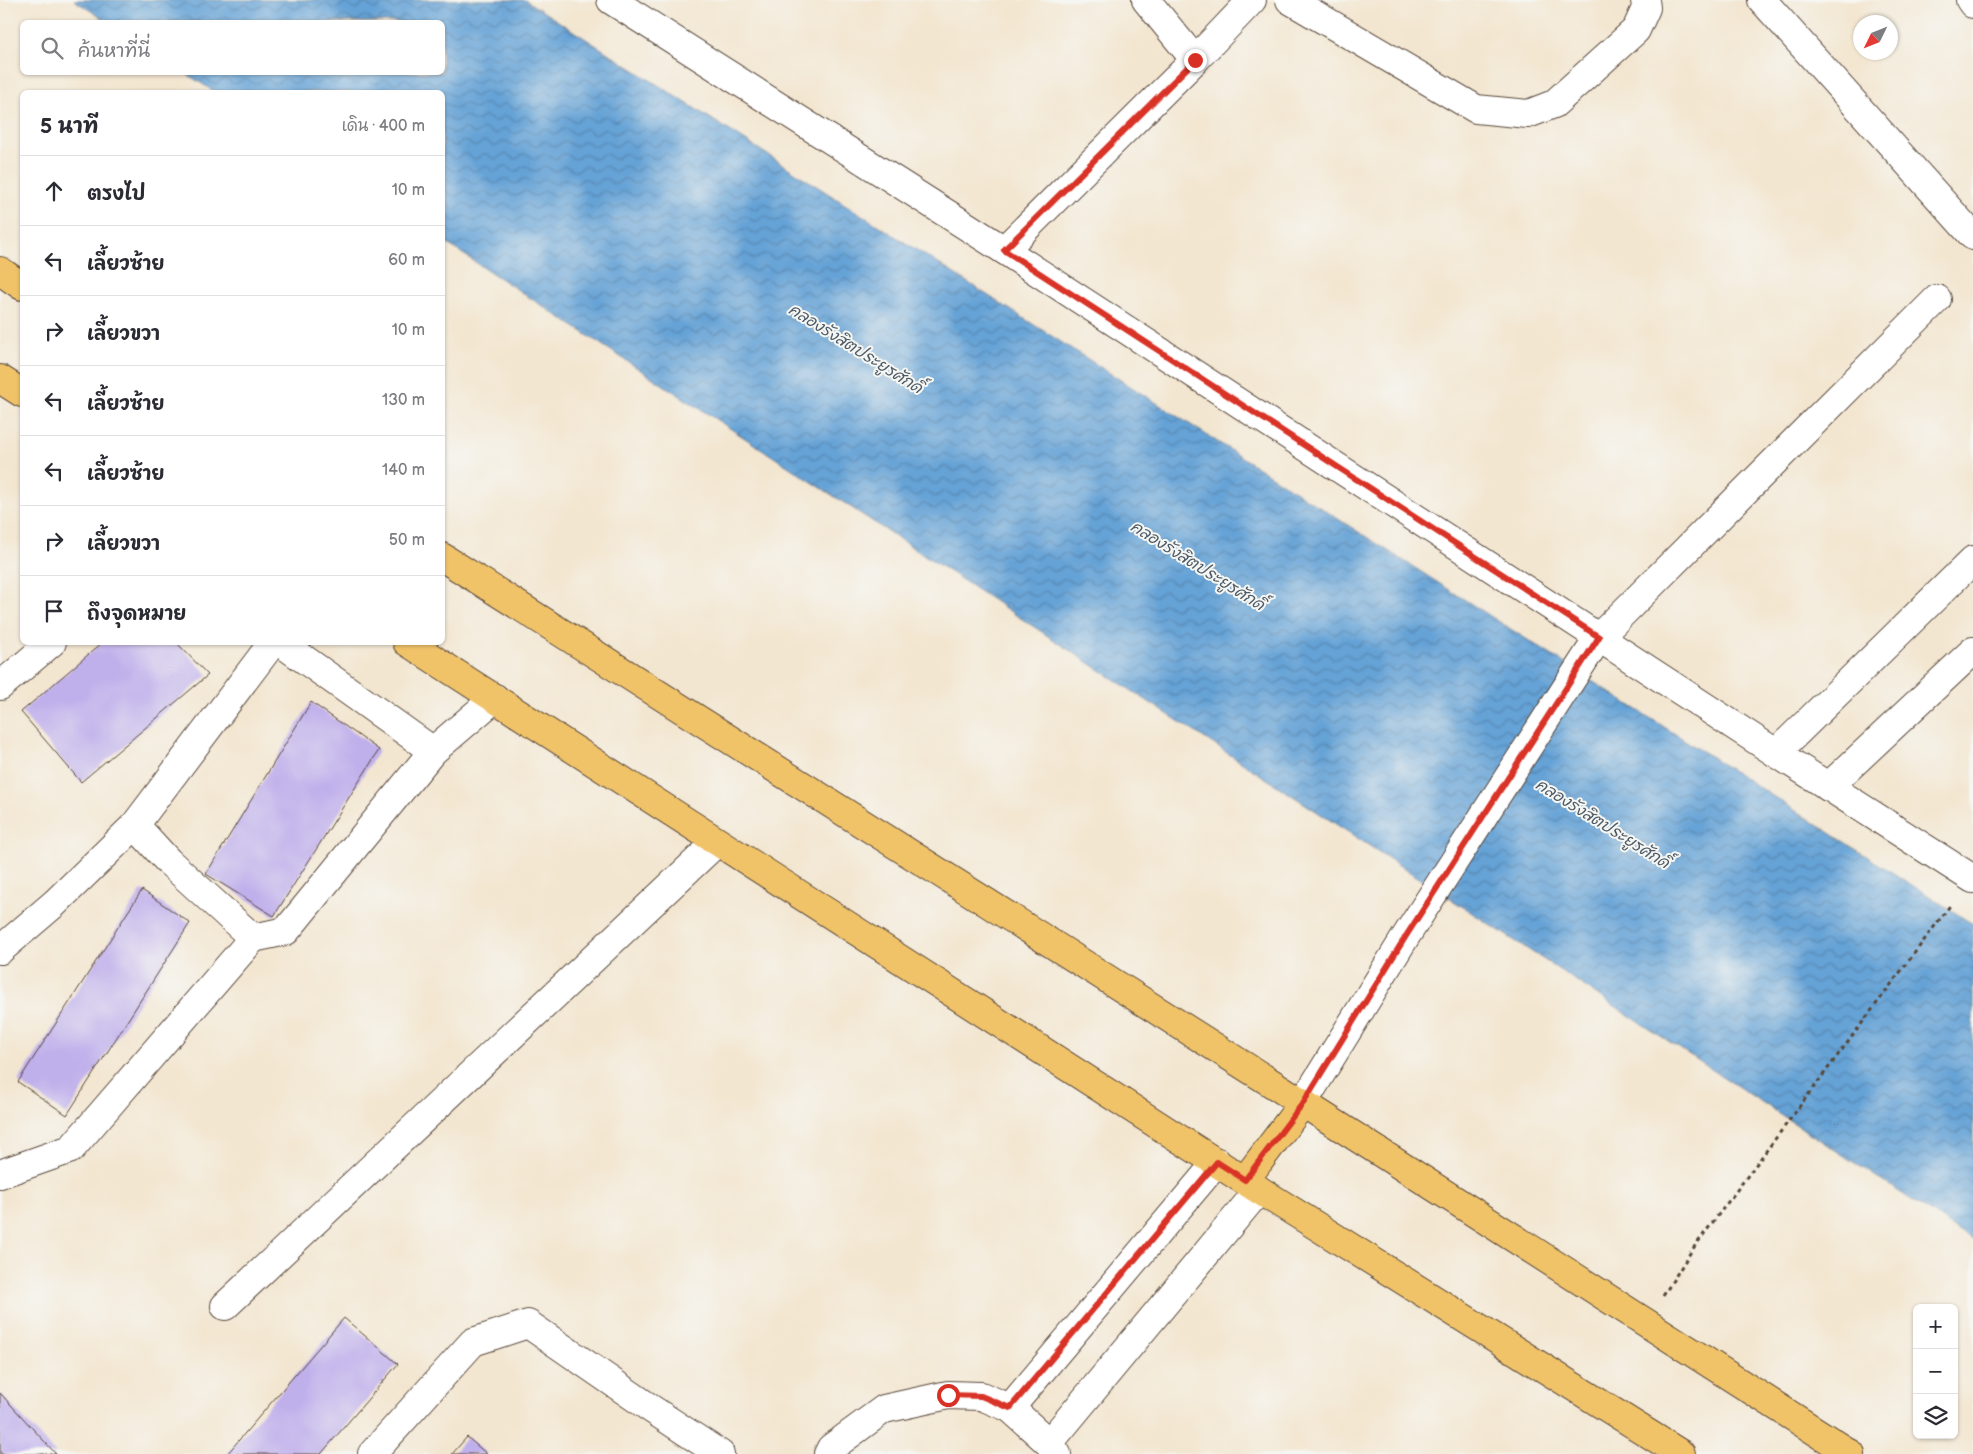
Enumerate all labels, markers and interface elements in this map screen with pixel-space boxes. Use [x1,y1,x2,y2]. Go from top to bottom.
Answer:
north arrow [1853,15,1898,60]
search box [20,20,445,75]
icon: search [38,34,66,62]
text: ค้นหาที่นี่ [78,40,150,63]
route end [1184,49,1207,72]
text: 5 นาที [40,114,98,139]
text: เดิน · 400 m [342,117,425,136]
icon: ahead [40,177,68,205]
text: 10 m [392,181,425,200]
text: ตรงไป [87,183,145,206]
icon: left [40,247,68,275]
text: 60 m [388,251,425,270]
text: เลี้ยวซ้าย [87,253,164,276]
water label: คลองรังสิตประยูรศักดิ์ [784,295,933,402]
icon: right [40,317,68,345]
text: 10 m [392,321,425,340]
text: เลี้ยวขวา [87,323,160,346]
icon: left [40,387,68,415]
text: 130 m [382,391,425,410]
text: เลี้ยวซ้าย [87,393,164,416]
icon: left [40,457,68,485]
text: 140 m [382,461,425,480]
text: เลี้ยวซ้าย [87,463,164,486]
water label: คลองรังสิตประยูรศักดิ์ [1126,512,1275,619]
icon: right [40,527,68,555]
text: 50 m [389,531,425,550]
text: เลี้ยวขวา [87,533,160,556]
icon: arrive [40,597,68,625]
text: ถึงจุดหมาย [87,603,186,626]
water label: คลองรังสิตประยูรศักดิ์ [1531,770,1680,877]
map controls [1913,1304,1958,1439]
button: + [1913,1304,1958,1349]
button: − [1913,1349,1958,1394]
route start [937,1384,960,1407]
button: layers [1913,1394,1958,1439]

